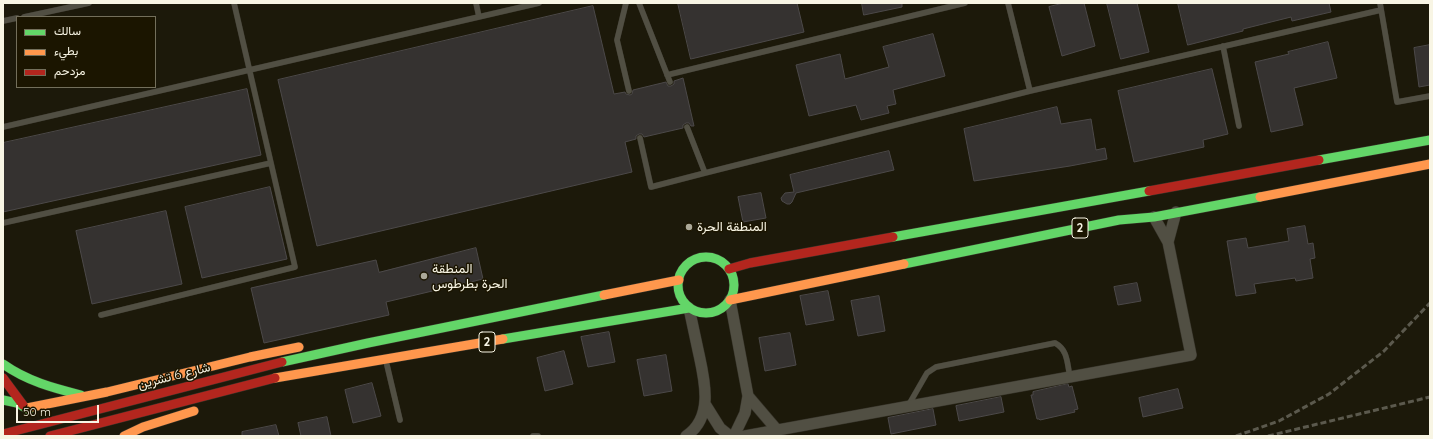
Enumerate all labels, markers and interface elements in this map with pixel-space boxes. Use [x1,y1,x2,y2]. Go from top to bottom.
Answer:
legend [16,16,156,88]
text: سالك [54,23,81,38]
text: بطيء [54,43,78,58]
text: مزدحم [54,63,85,78]
road number: 2 [1072,218,1088,238]
place label: المنطقة الحرة [697,219,767,235]
marker: المنطقة الحرة [684,222,694,232]
place label: المنطقة الحرة بطرطوس [432,261,507,292]
marker: المنطقة الحرة بطرطوس [419,271,429,281]
road number: 2 [479,332,495,352]
street label: شارع 6 تشرين [136,359,212,393]
scale bar [18,397,101,423]
text: 50 m [23,404,51,419]

